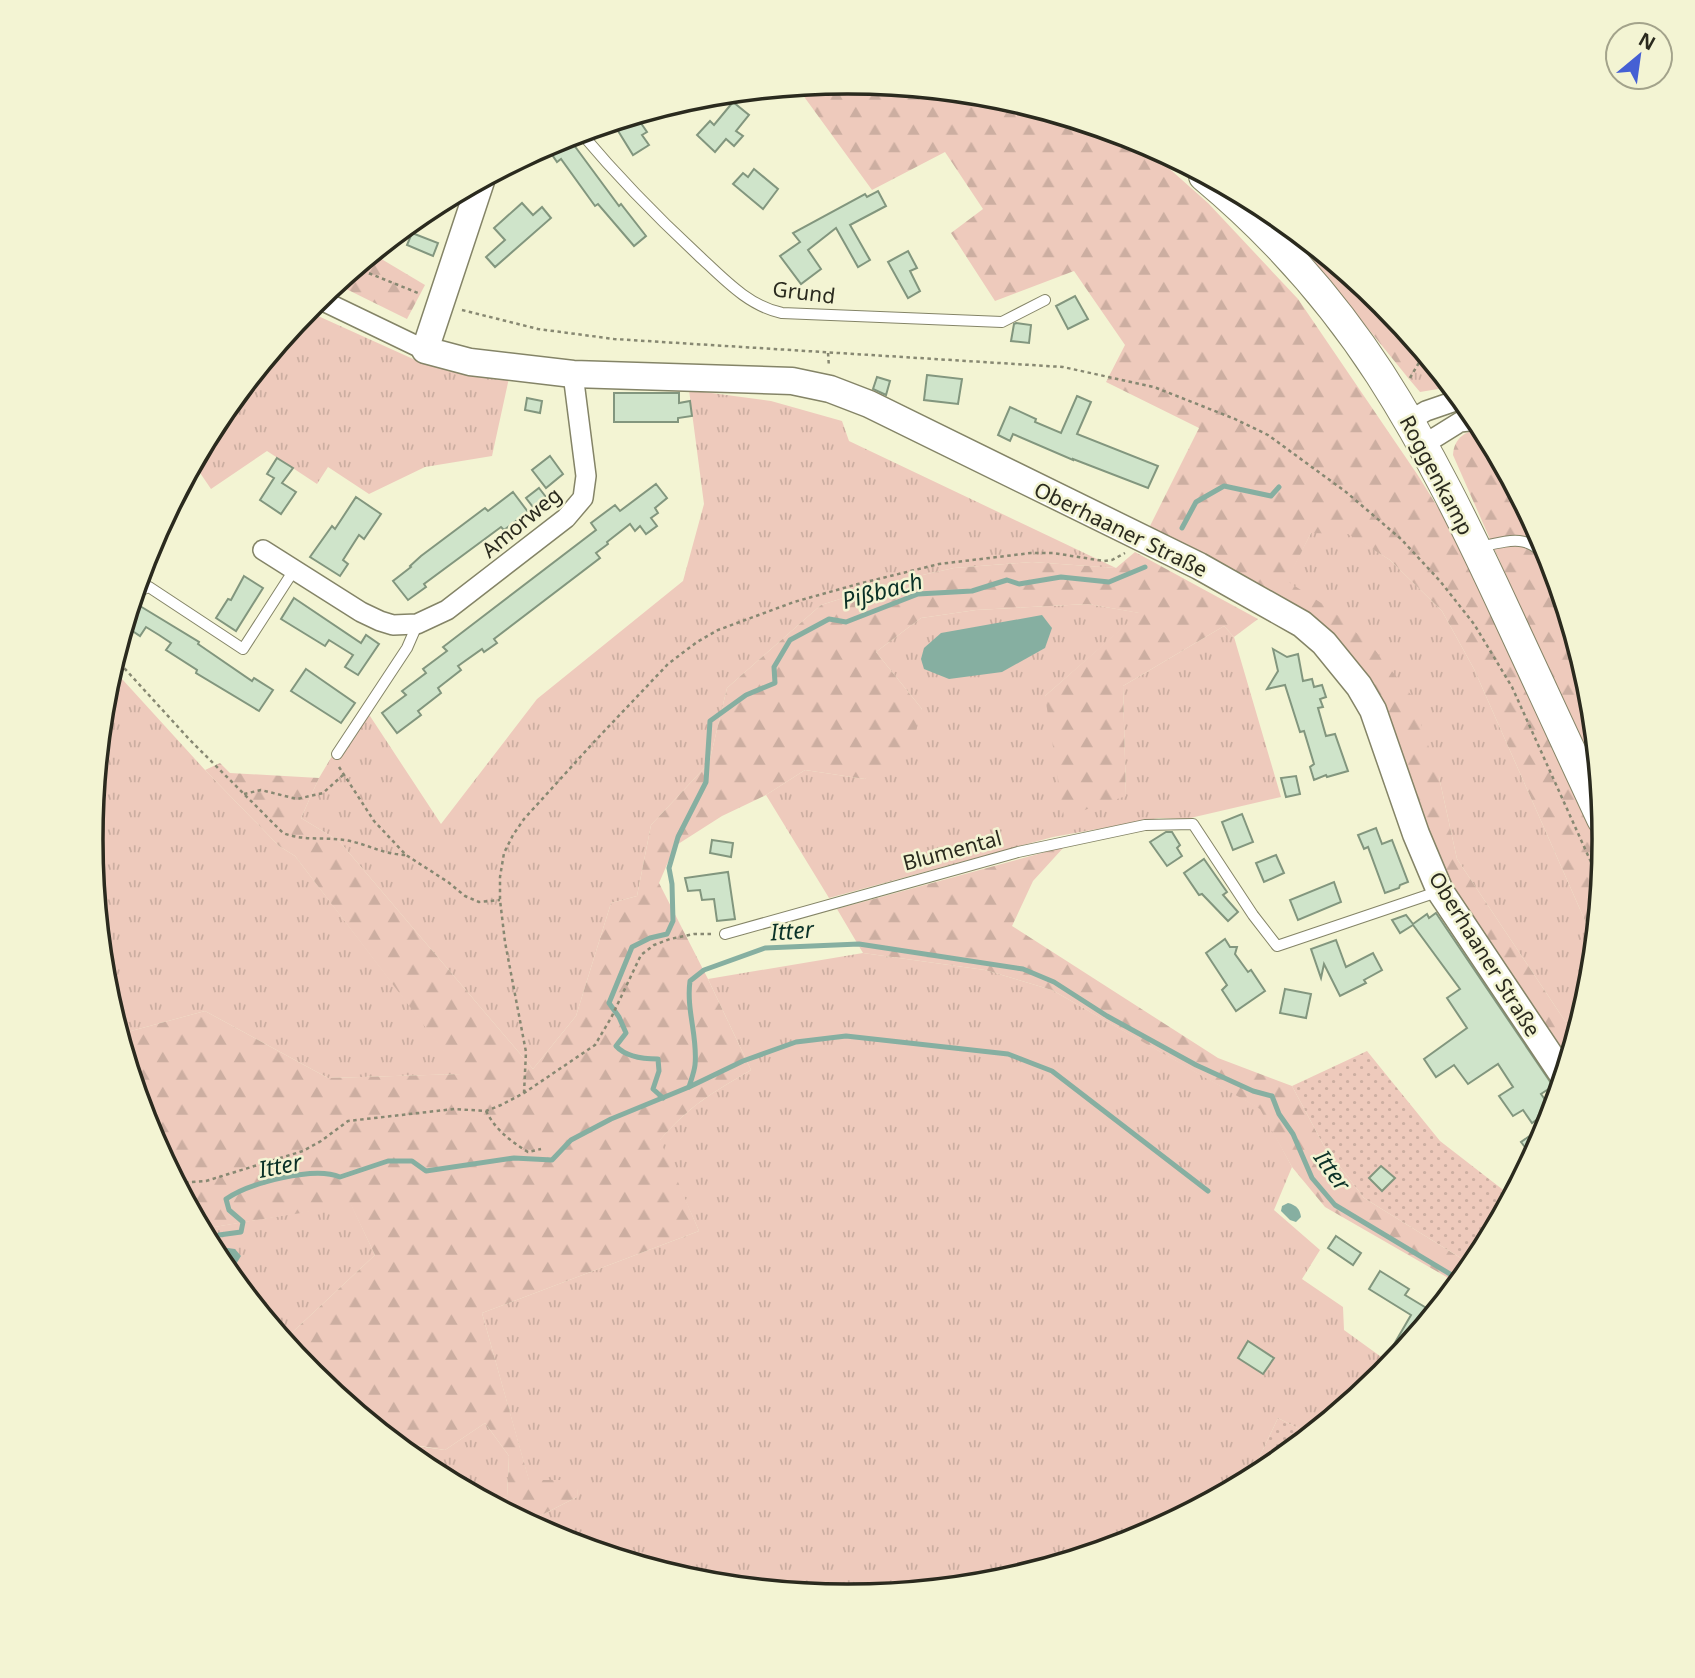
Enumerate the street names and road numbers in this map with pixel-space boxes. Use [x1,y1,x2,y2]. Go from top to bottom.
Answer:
street label: Grund [771,274,837,310]
street label: Roggenkamp [1394,410,1480,540]
street label: Oberhaaner Straße [1030,475,1212,583]
street label: Amorweg [475,481,567,563]
street label: Blumental [899,823,1005,877]
street label: Oberhaaner Straße [1423,866,1547,1042]

